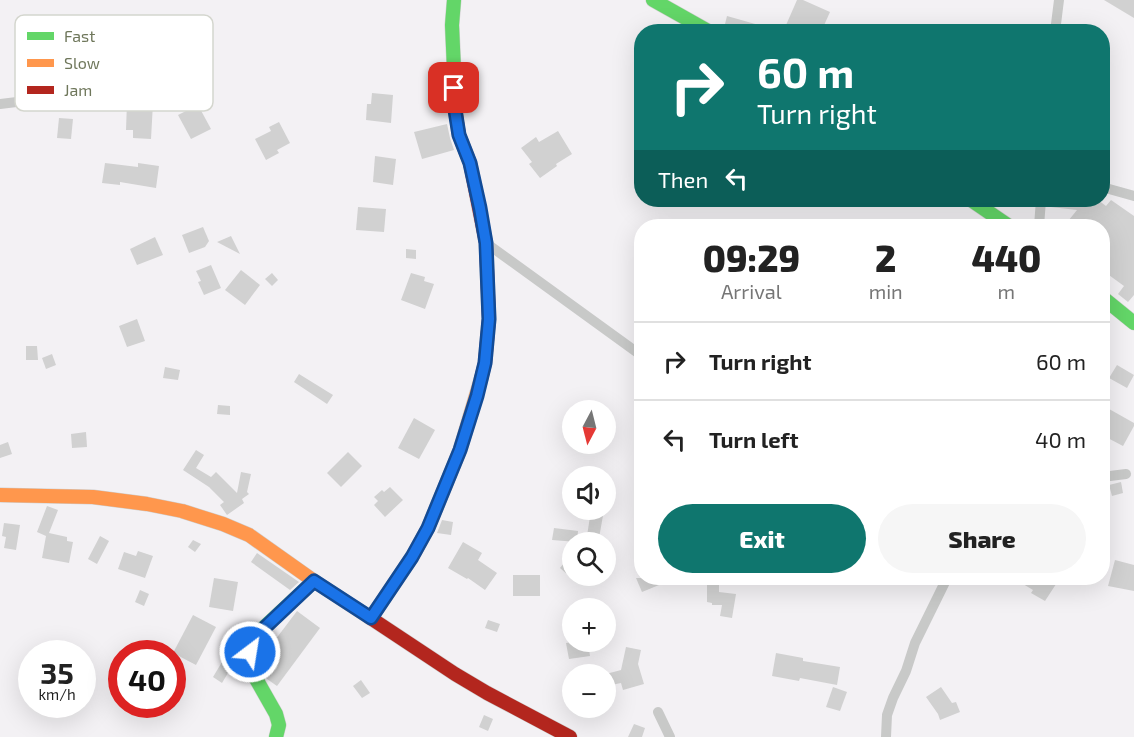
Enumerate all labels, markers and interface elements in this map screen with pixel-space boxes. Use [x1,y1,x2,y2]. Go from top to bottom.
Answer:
legend [15,15,213,111]
text: Fast [64,26,95,45]
text: 60 m [757,46,854,96]
icon: right [658,48,736,126]
text: Slow [64,53,100,72]
pin [428,62,479,113]
icon: arrive [437,71,470,104]
text: Jam [64,80,92,99]
text: Turn right [757,97,877,129]
icon: left [720,162,753,195]
text: Then [658,166,708,192]
text: 09:29 [703,236,800,279]
text: 2 [875,236,896,279]
text: 440 [971,236,1041,279]
text: Arrival [721,279,782,303]
text: min [869,279,903,303]
text: m [998,279,1015,303]
icon: right [658,345,691,378]
text: Turn right [709,348,811,374]
text: 60 m [1036,348,1086,374]
north arrow [562,400,616,454]
map controls [562,400,616,718]
icon: left [658,423,691,456]
text: Turn left [709,426,798,452]
text: 40 m [1035,426,1086,452]
button: sound [562,466,616,520]
button: Exit [658,504,866,573]
button: Share [878,504,1086,573]
button: search [562,532,616,586]
button: + [562,598,616,652]
position arrow [218,620,282,684]
speed limit sign: 40 [108,640,186,718]
text: 35 [40,654,74,690]
button: − [562,664,616,718]
text: km/h [38,685,76,703]

